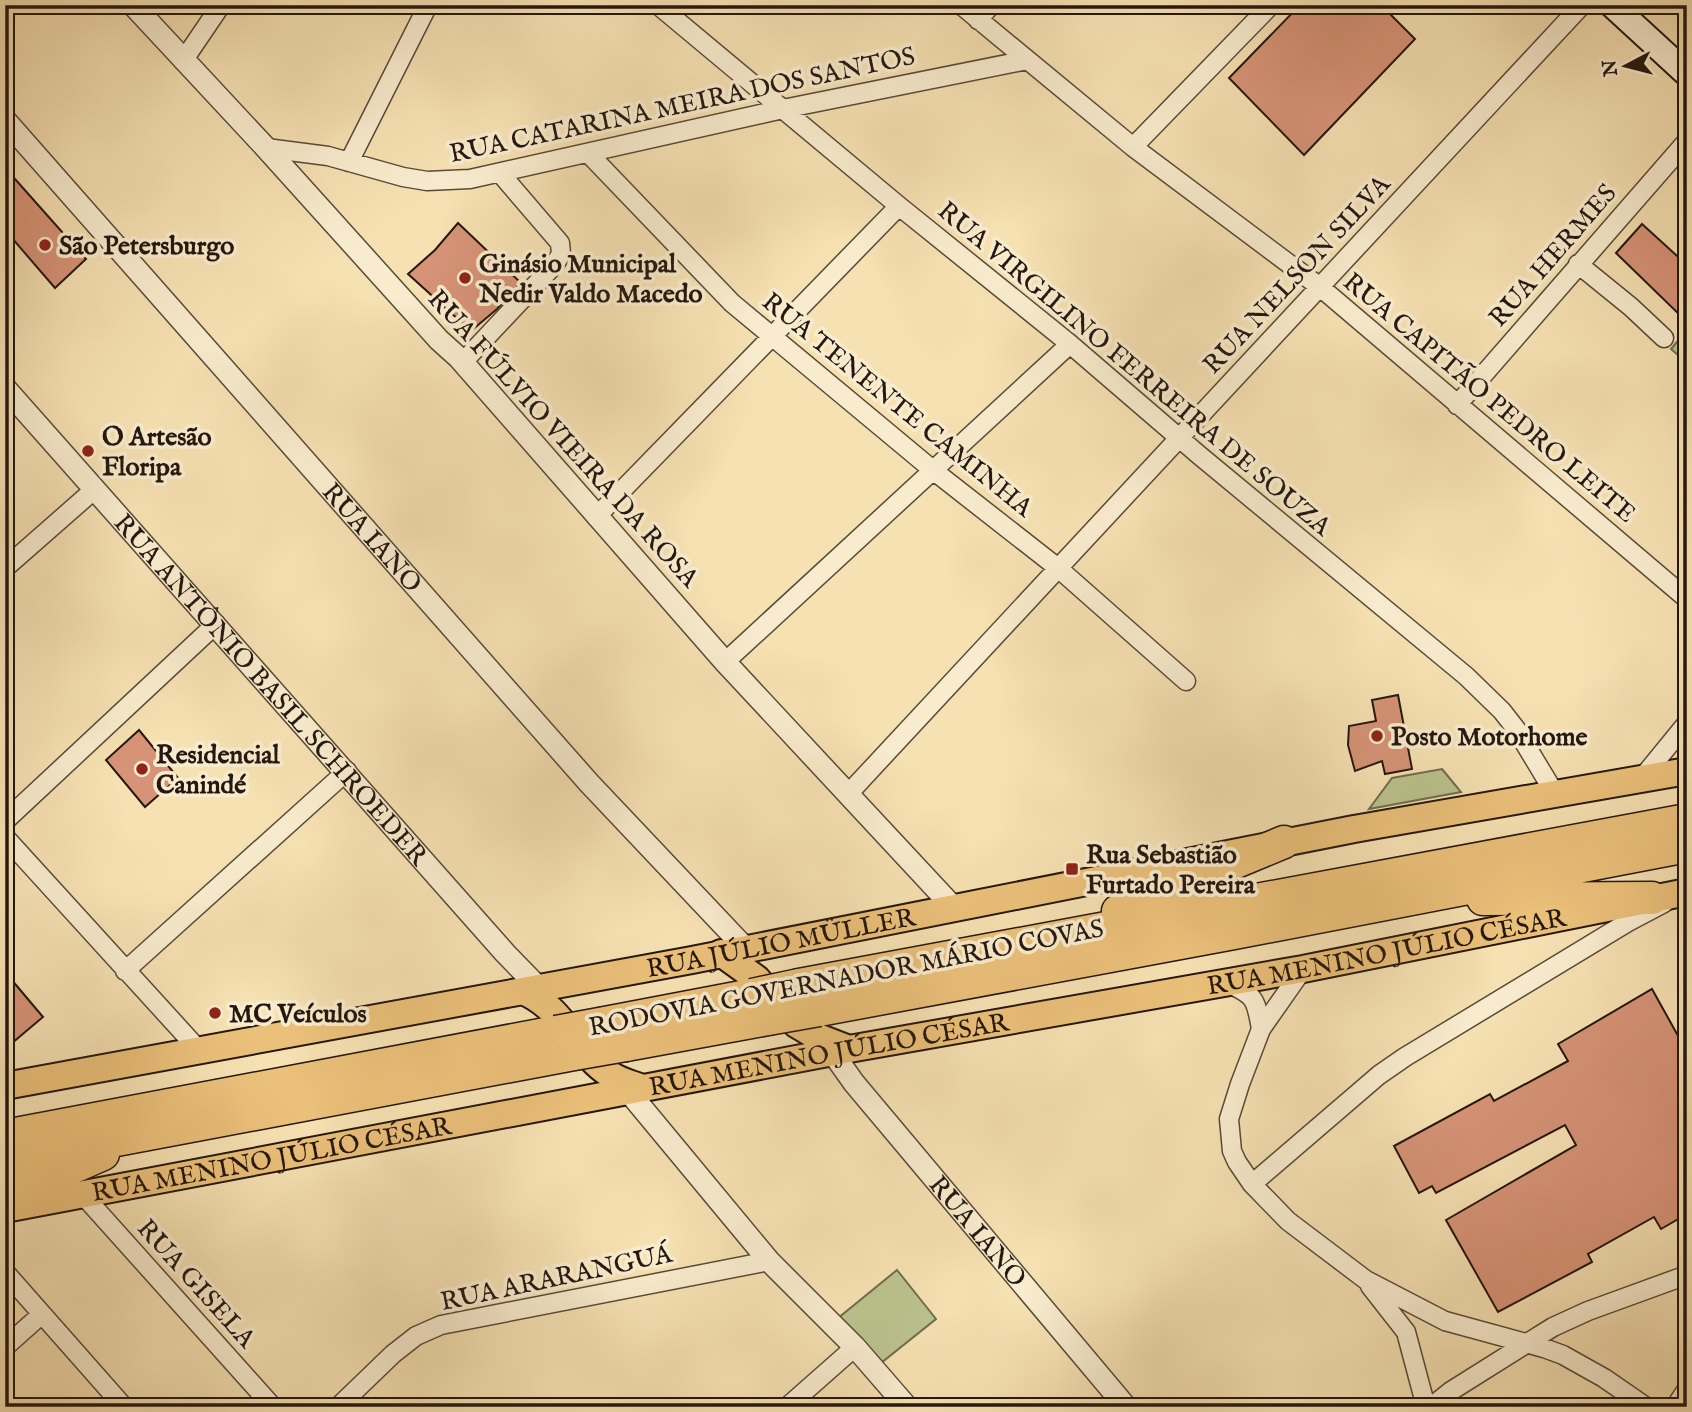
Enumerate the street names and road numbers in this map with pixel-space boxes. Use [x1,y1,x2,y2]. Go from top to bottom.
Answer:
street label: RUA CATARINA MEIRA DOS SANTOS [446,40,918,171]
street label: RUA NELSON SILVA [1196,168,1399,381]
street label: RUA HERMES [1482,178,1624,334]
street label: RUA VIRGILINO FERREIRA DE SOUZA [930,195,1339,545]
street label: RUA CAPITÃO PEDRO LEITE [1336,266,1642,531]
street label: RUA FÚLVIO VIEIRA DA ROSA [420,283,707,596]
street label: RUA TENENTE CAMINHA [755,286,1040,526]
street label: RUA IANO [314,476,429,600]
street label: RUA ANTÔNIO BASIL SCHROEDER [106,507,435,874]
street label: RUA JÚLIO MÜLLER [644,901,920,986]
street label: RUA MENINO JÚLIO CÉSAR [1204,901,1570,1004]
street label: RODOVIA GOVERNADOR MÁRIO COVAS [586,912,1107,1045]
street label: RUA MENINO JÚLIO CÉSAR [646,1006,1012,1105]
street label: RUA MENINO JÚLIO CÉSAR [89,1110,455,1210]
street label: RUA IANO [921,1169,1033,1294]
street label: RUA GISELA [129,1213,263,1356]
street label: RUA ARARANGUÁ [437,1237,677,1319]

